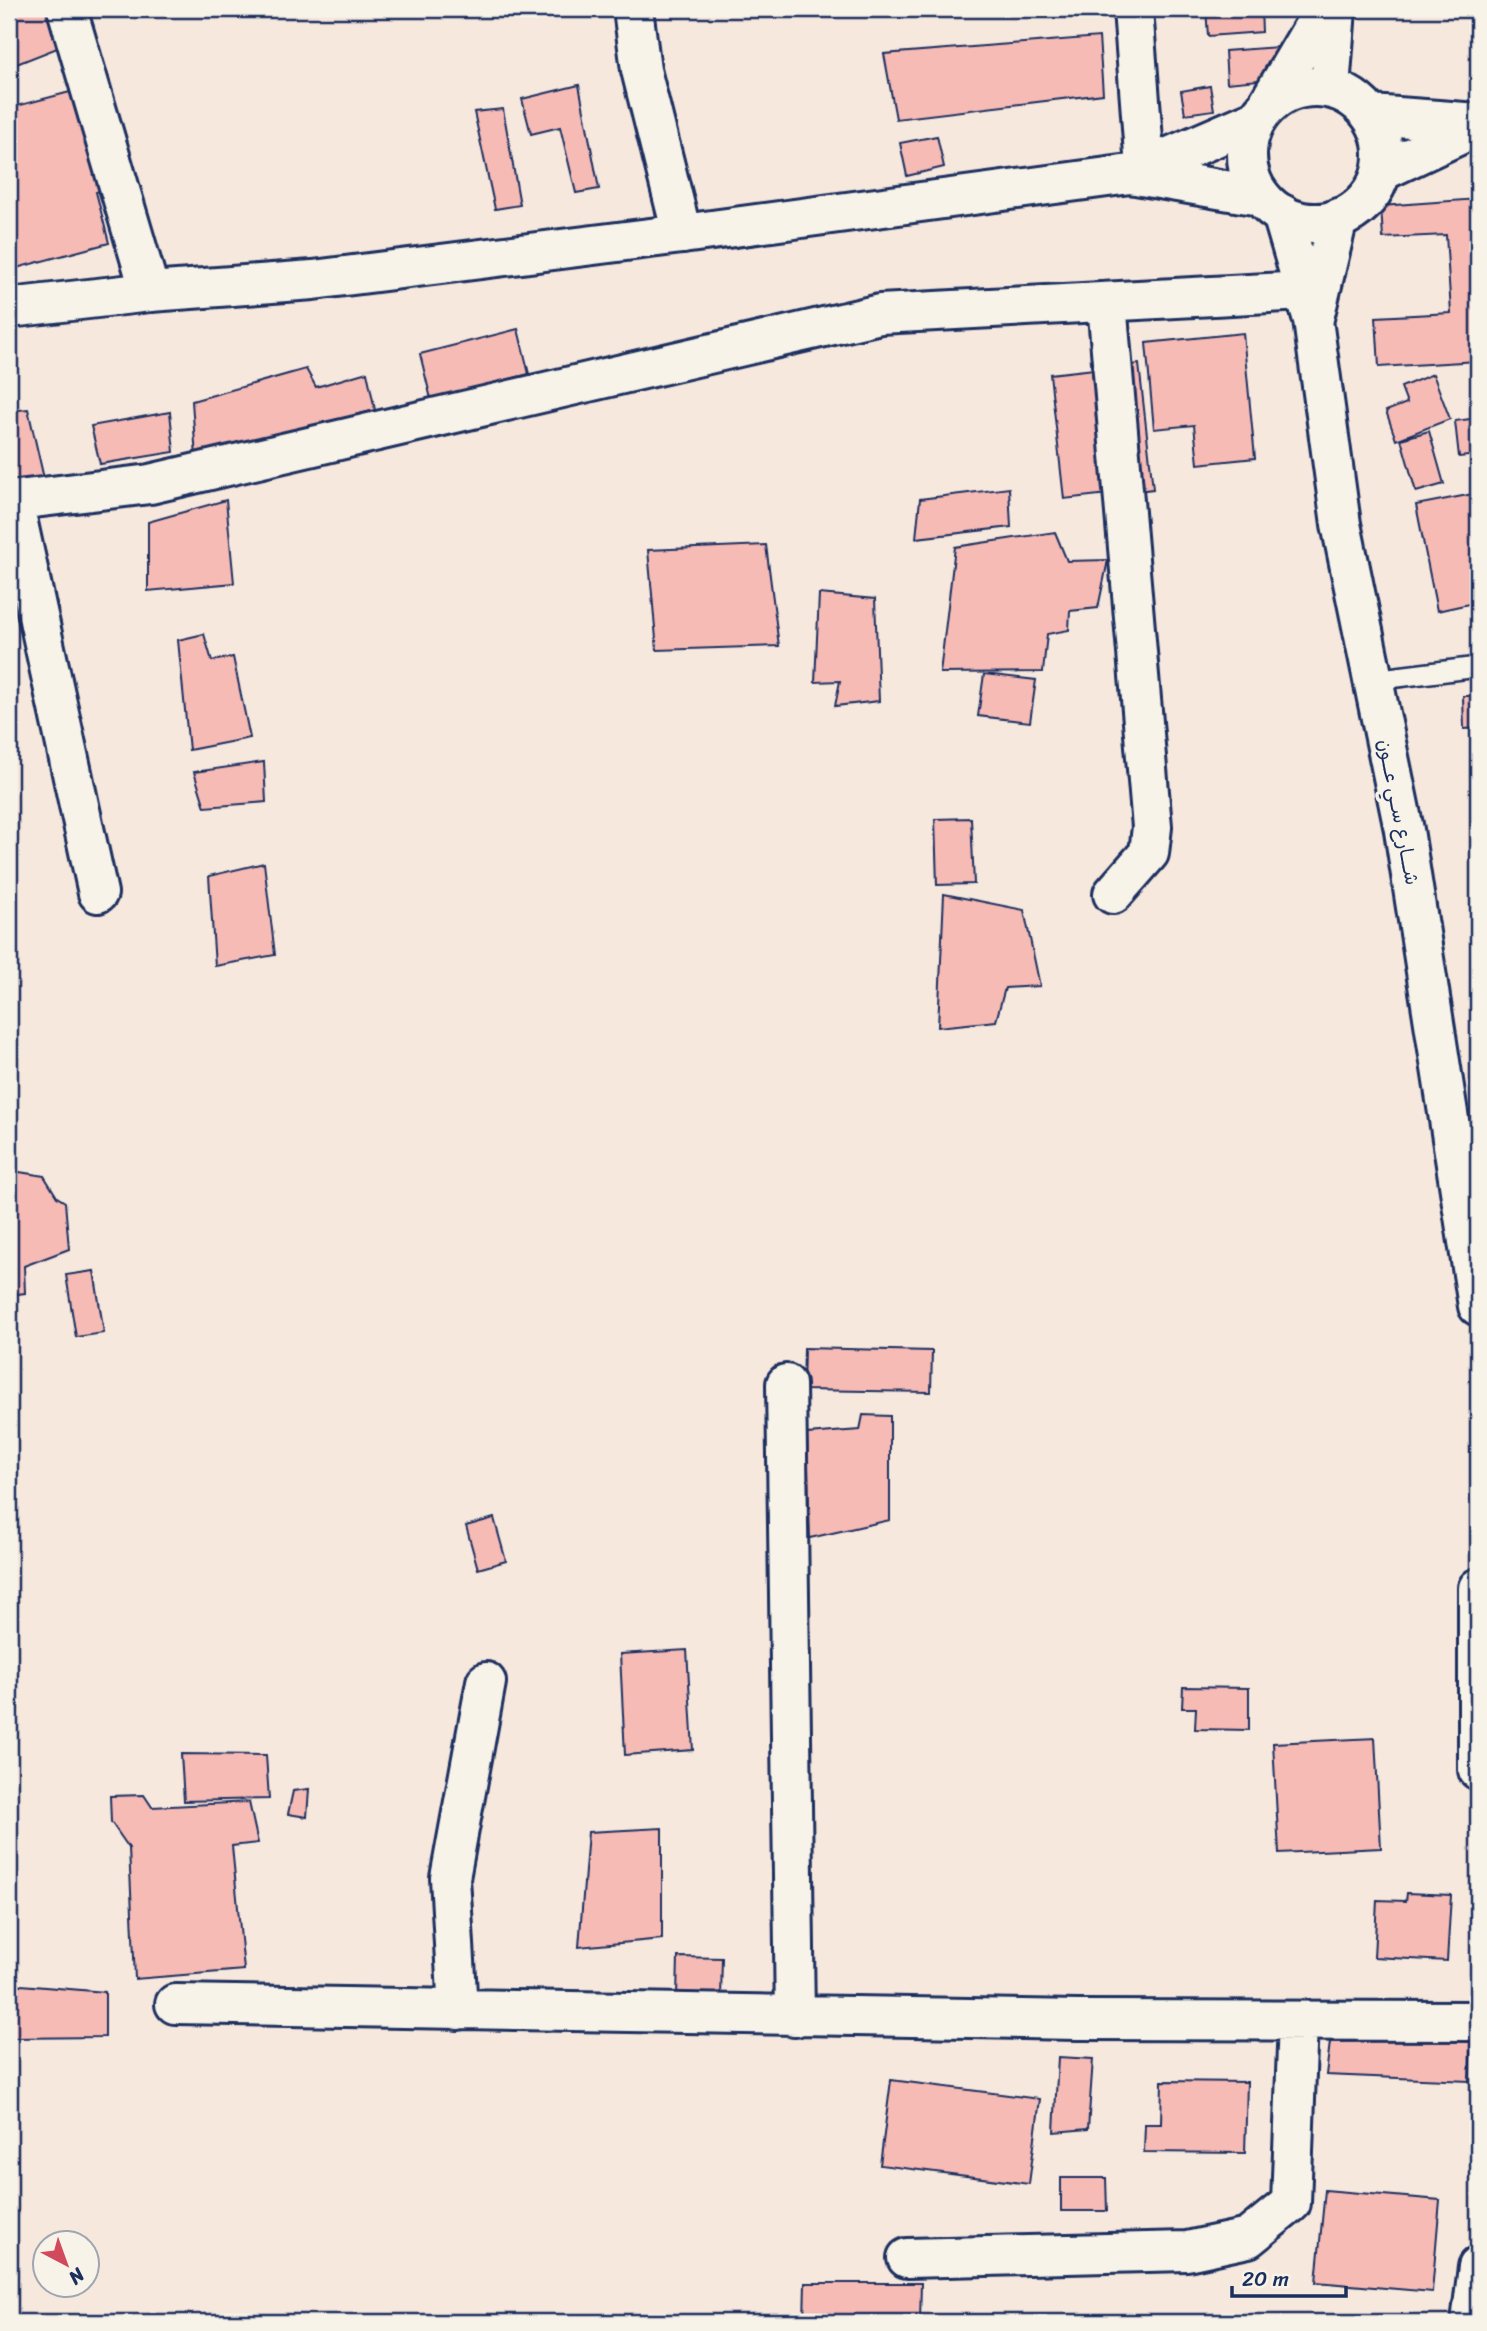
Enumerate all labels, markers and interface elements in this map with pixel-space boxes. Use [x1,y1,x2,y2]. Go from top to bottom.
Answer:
street label: شــــارع ســي عـــون [1368,736,1429,888]
north arrow [32,2230,102,2300]
scale bar [1232,2254,1345,2298]
text: N [60,2259,93,2294]
text: 20 m [1242,2260,1289,2298]

